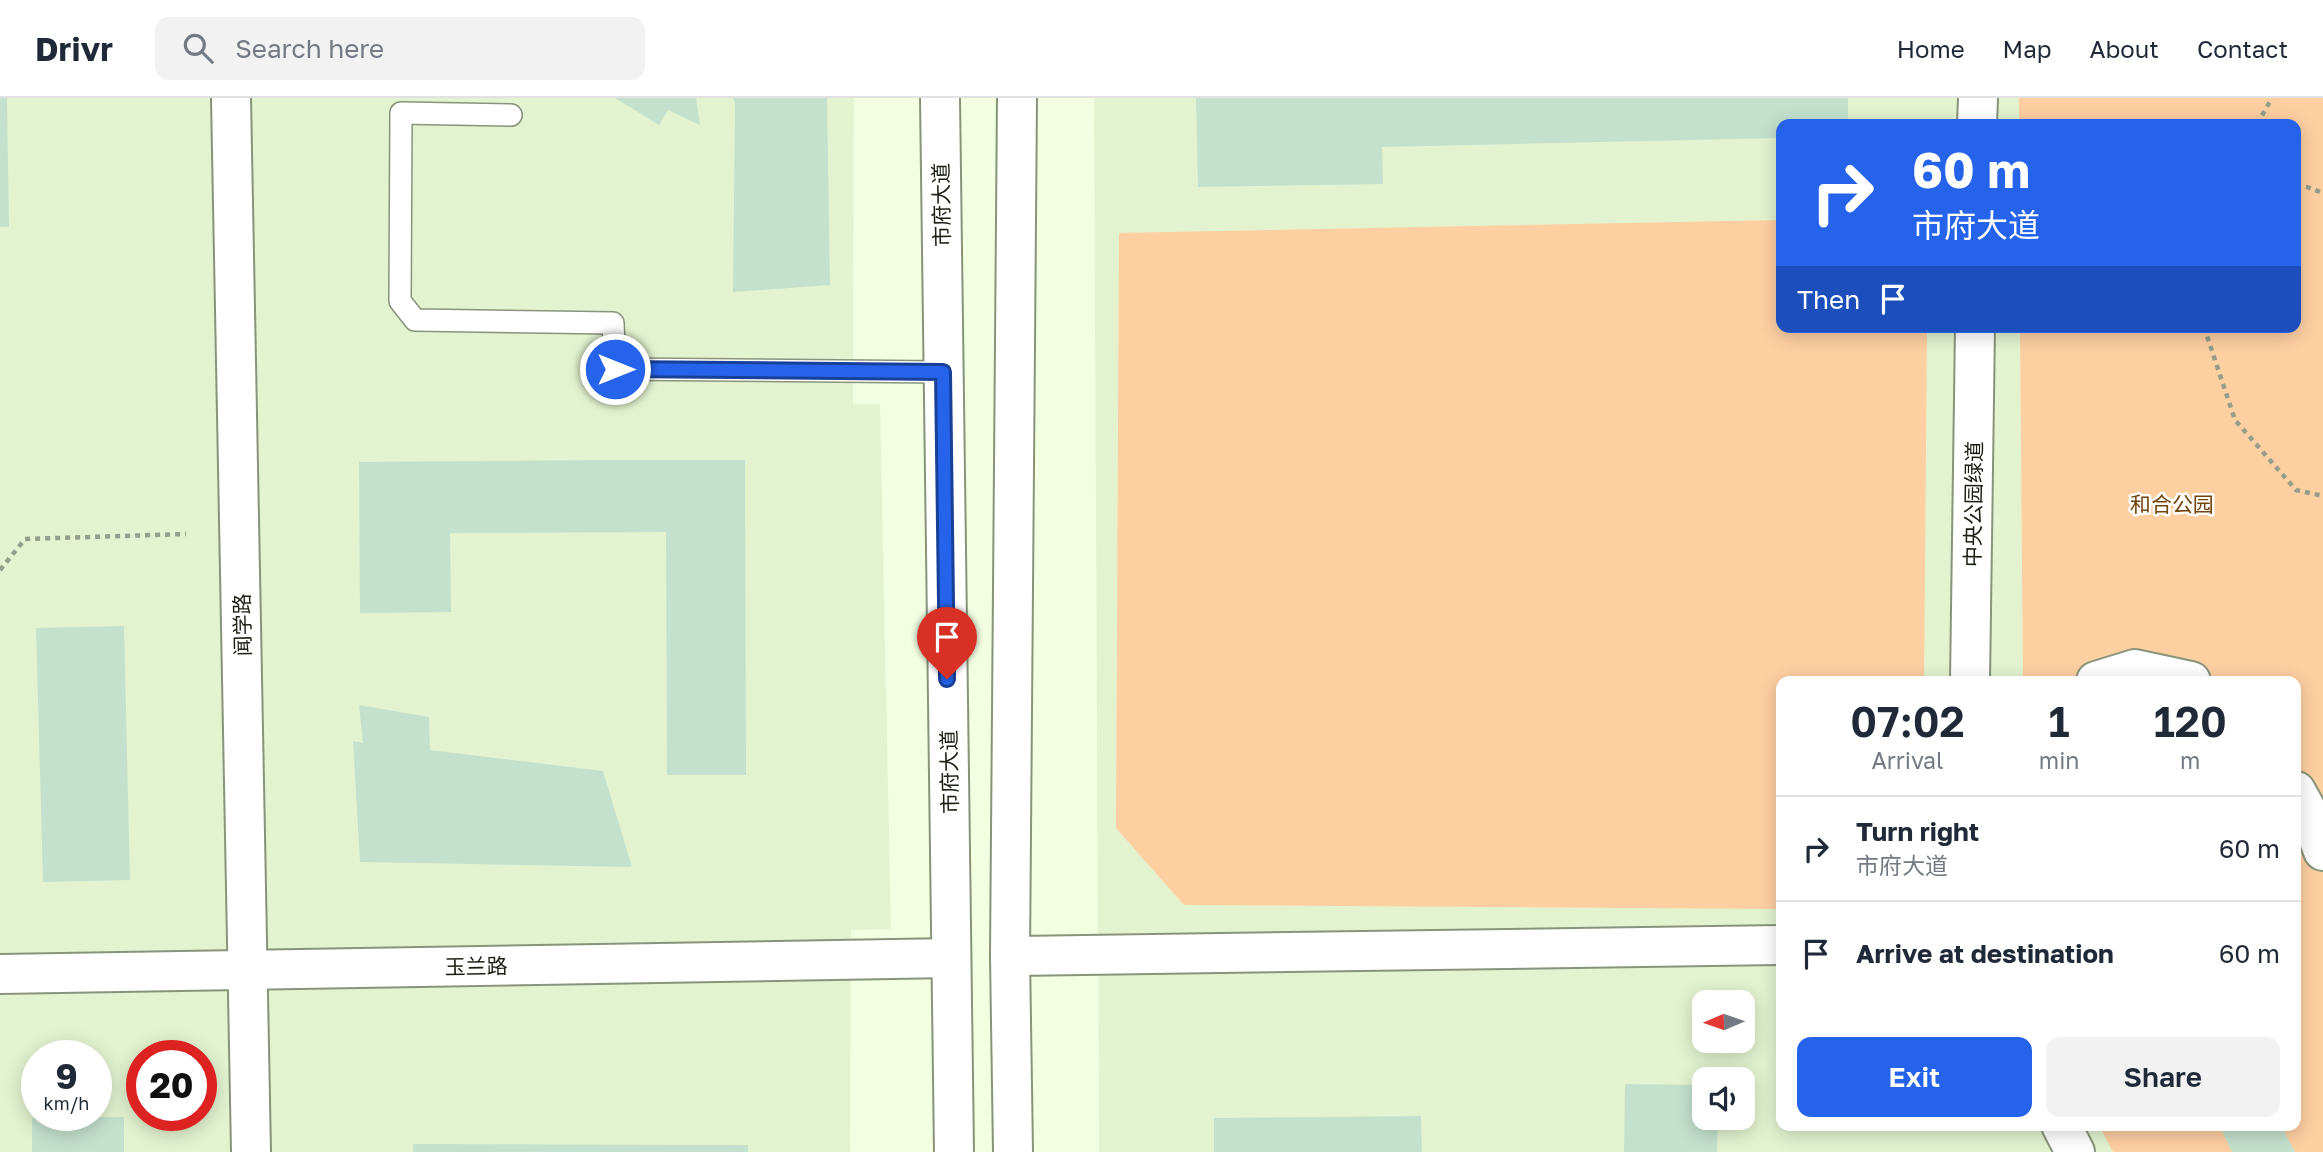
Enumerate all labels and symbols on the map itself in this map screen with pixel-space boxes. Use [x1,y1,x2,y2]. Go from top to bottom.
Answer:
street label: 市府大道 [927,163,955,247]
position arrow [578,332,652,406]
street label: 中央公园绿道 [1959,441,1987,567]
park label: 和合公园 [2130,491,2214,517]
street label: 闻学路 [228,593,256,657]
pin [917,607,977,679]
street label: 市府大道 [935,730,963,814]
street label: 玉兰路 [444,952,508,980]
north arrow [1692,990,1755,1054]
speed limit sign: 20 [126,1040,217,1131]

